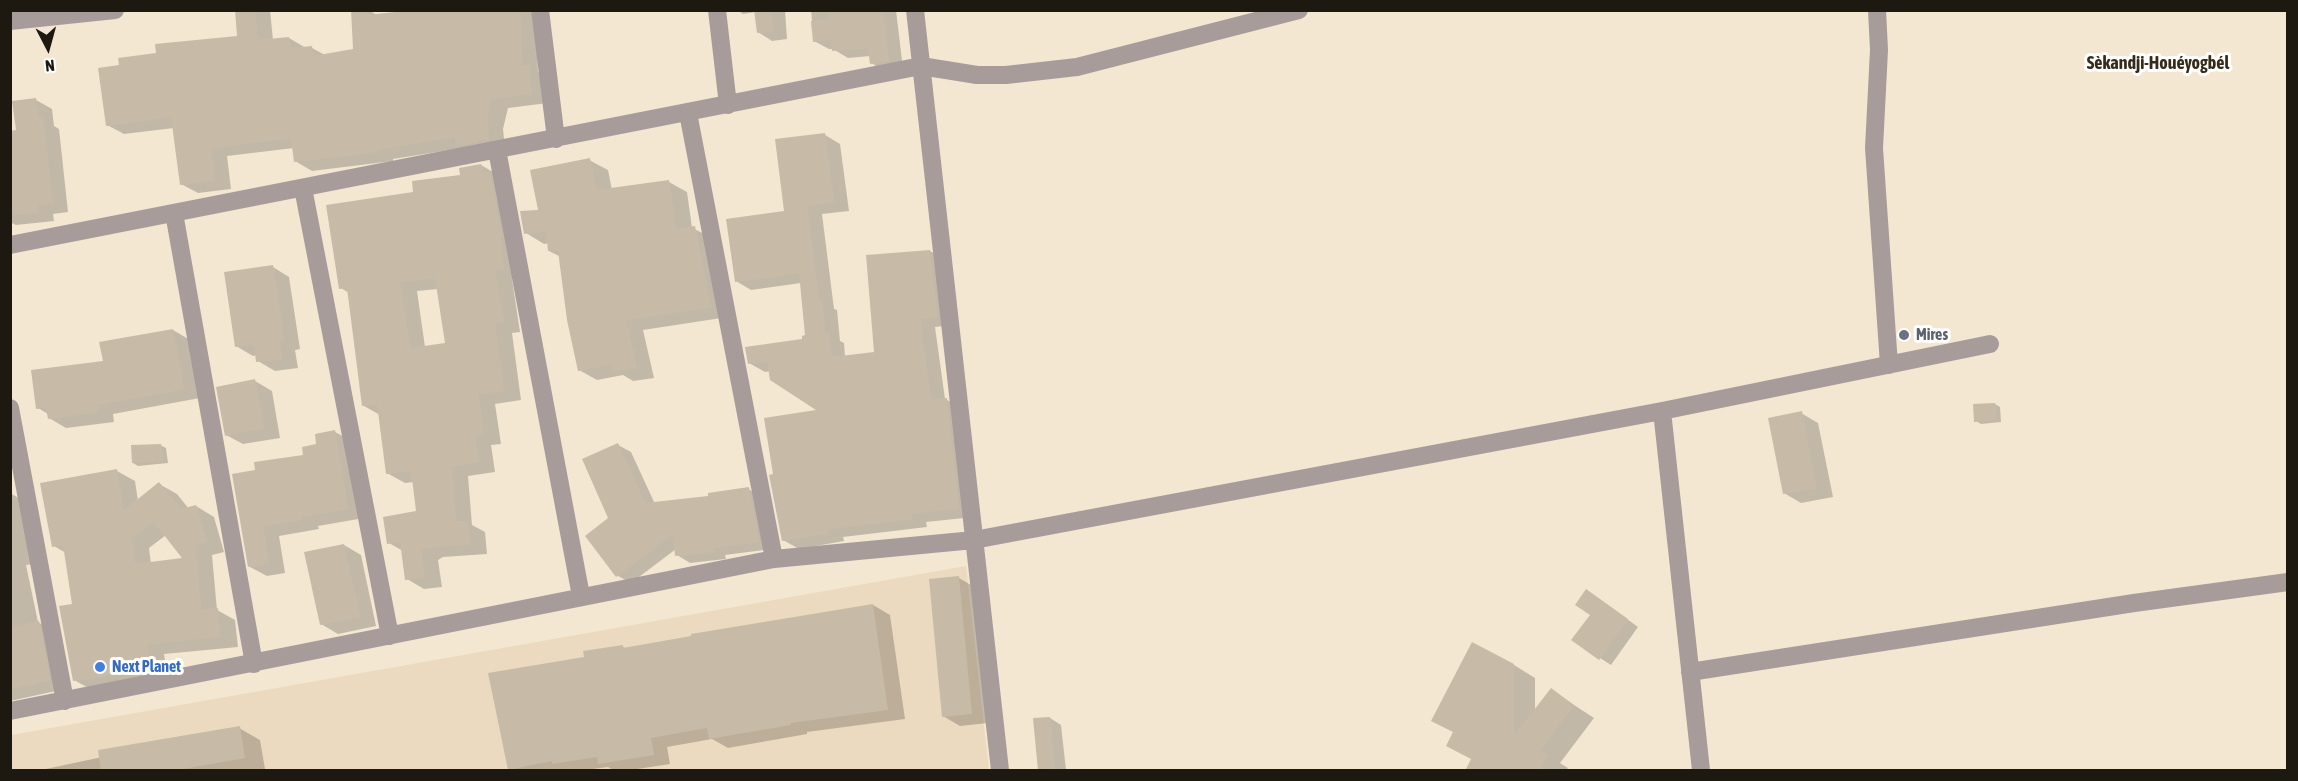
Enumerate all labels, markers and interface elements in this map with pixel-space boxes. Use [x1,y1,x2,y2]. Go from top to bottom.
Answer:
north arrow [18,18,78,78]
district label: Sèkandji-Houéyogbél [2087,52,2229,74]
text: N [44,56,56,75]
place label: Mires [1916,325,1948,345]
marker: Mires [1897,328,1911,342]
place label: Next Planet [112,657,181,677]
marker: Next Planet [93,660,107,674]

